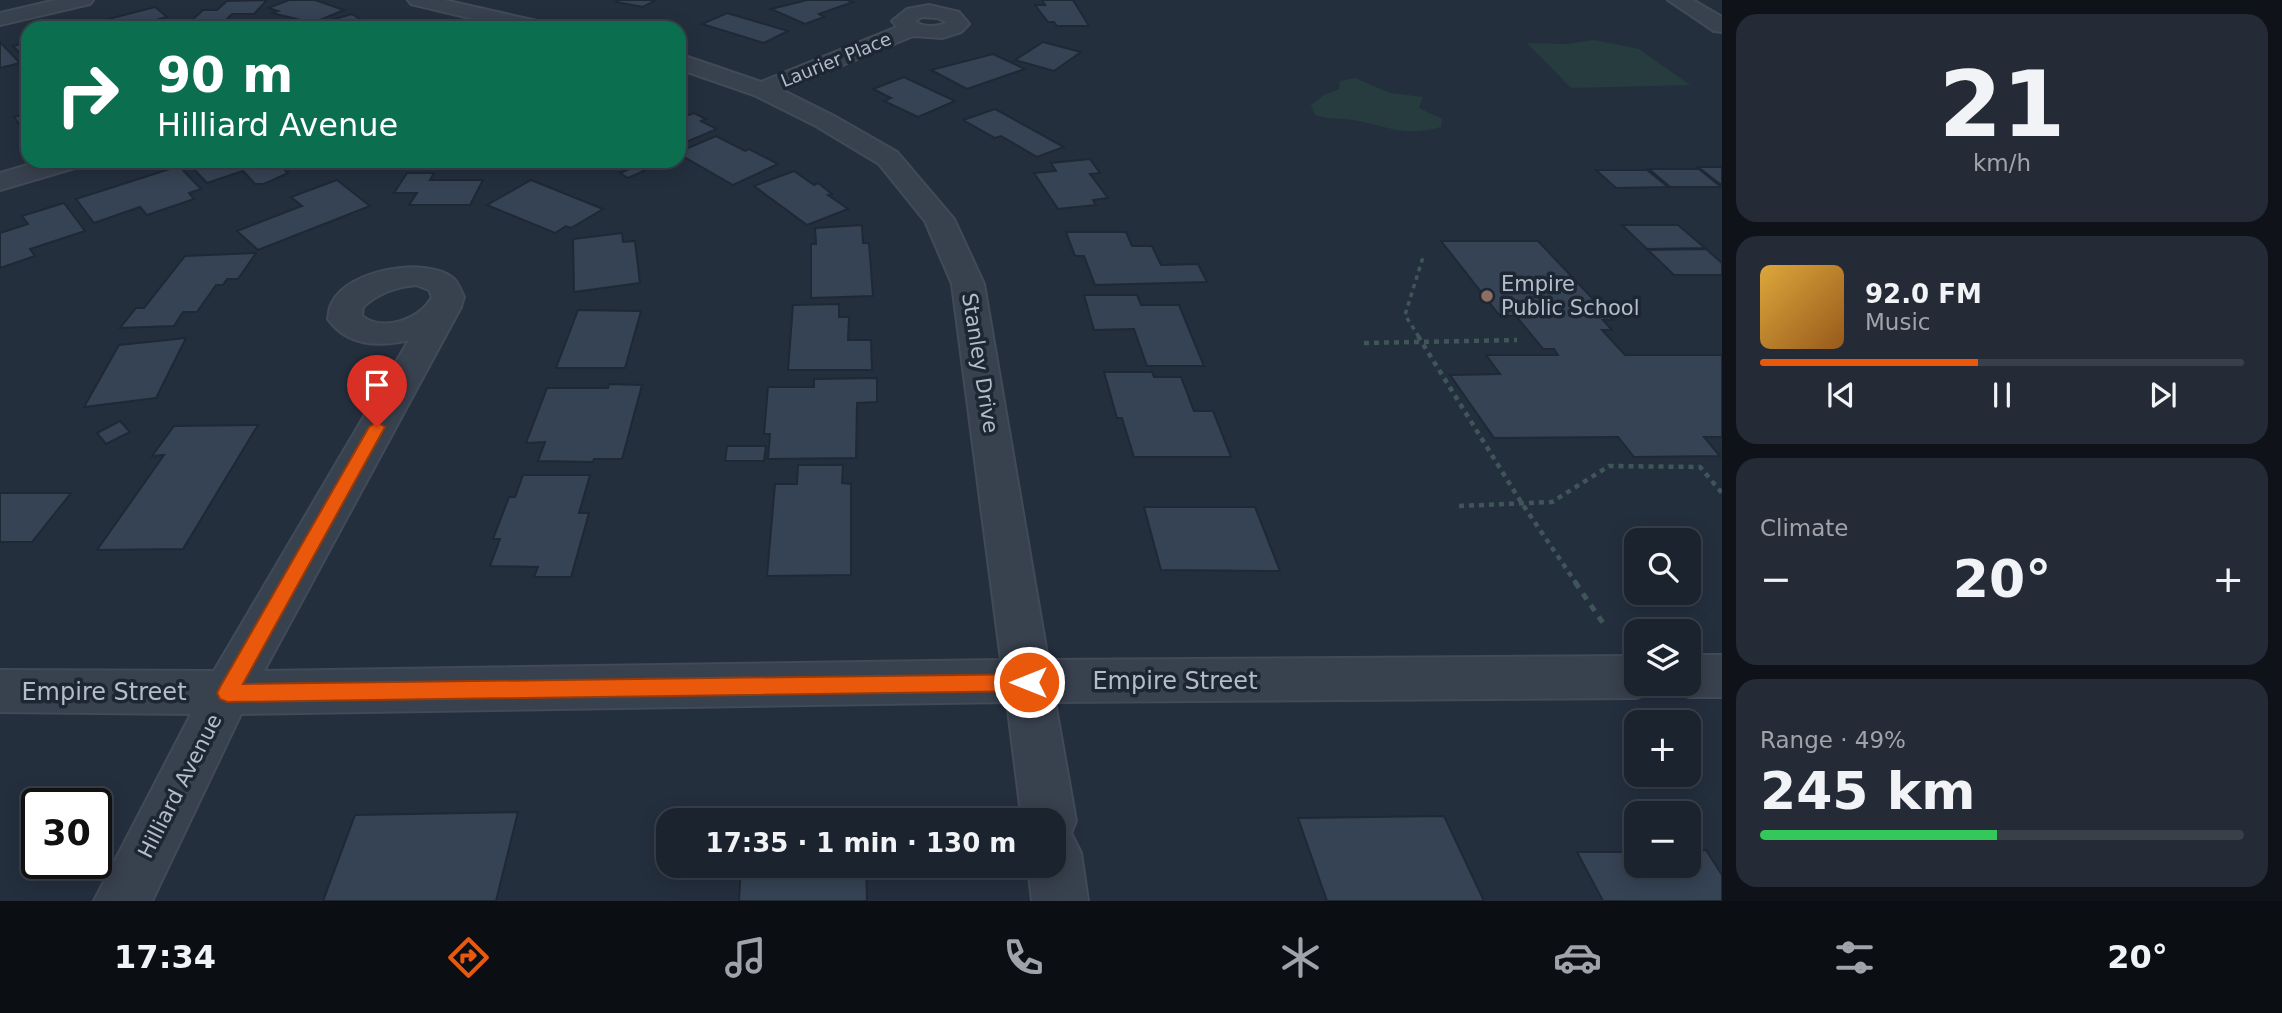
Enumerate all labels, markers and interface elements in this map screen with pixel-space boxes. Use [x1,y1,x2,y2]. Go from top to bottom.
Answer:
street label: Laurier Place [778,28,894,91]
text: 90 m [157,47,293,104]
icon: right [42,49,133,140]
text: 21 [1939,52,2065,157]
text: Hilliard Avenue [157,106,398,144]
text: km/h [1973,150,2031,176]
place label: Empire Public School [1501,272,1640,320]
text: 92.0 FM [1865,279,1982,309]
marker: Empire Public School [1479,288,1495,304]
street label: Stanley Drive [957,291,1003,435]
text: Music [1865,309,1930,335]
pin [347,355,407,427]
icon: arrive [358,366,396,404]
icon: previous [1822,376,1860,414]
icon: pause [1983,376,2021,414]
icon: next [2144,376,2182,414]
text: Climate [1760,515,1849,541]
map controls [1624,528,1701,878]
button: search [1624,528,1701,605]
text: 20° [1953,549,2051,609]
text: − [1760,557,1792,601]
text: + [2212,557,2244,601]
button: layers [1624,619,1701,696]
position arrow [992,645,1066,719]
street label: Empire Street [1092,667,1258,695]
street label: Empire Street [21,678,187,706]
street label: Hilliard Avenue [133,710,227,862]
button: + [1624,710,1701,787]
text: Range · 49% [1760,727,1906,753]
text: 245 km [1760,761,1975,821]
speed limit sign: 30 [21,788,112,879]
button: − [1624,801,1701,878]
text: 17:35 · 1 min · 130 m [706,828,1016,858]
icon: directions [444,933,493,982]
icon: music [721,933,770,982]
icon: phone [999,933,1048,982]
icon: climate [1276,933,1325,982]
icon: car [1553,933,1602,982]
icon: filters [1830,933,1879,982]
text: 17:34 [114,938,216,976]
text: 20° [2107,938,2168,976]

